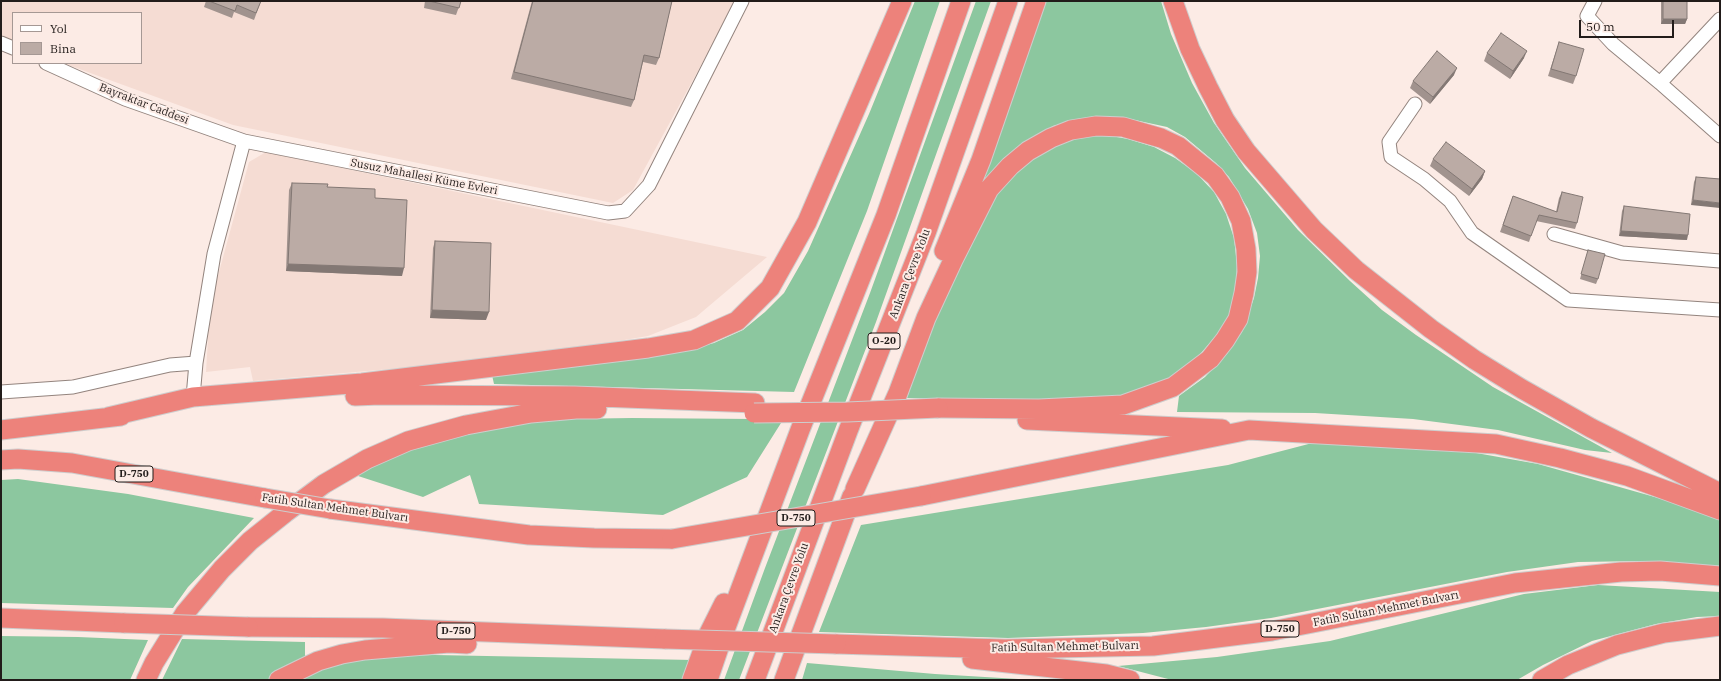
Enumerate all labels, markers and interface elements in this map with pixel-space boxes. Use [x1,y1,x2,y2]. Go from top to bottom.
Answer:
legend [12,12,142,64]
scale bar [1581,12,1676,38]
text: 50 m [1586,19,1615,34]
text: Yol [50,21,67,36]
text: Bina [50,41,76,56]
street label: Bayraktar Caddesi [97,81,191,127]
street label: Susuz Mahallesi Küme Evleri [349,156,499,198]
street label: Ankara Çevre Yolu [887,227,933,321]
road number: O-20 [868,333,900,349]
road number: D-750 [115,466,153,482]
street label: Fatih Sultan Mehmet Bulvarı [261,491,409,525]
road number: D-750 [777,510,815,526]
street label: Ankara Çevre Yolu [767,541,811,635]
street label: Fatih Sultan Mehmet Bulvarı [1312,588,1460,630]
road number: D-750 [1261,621,1299,637]
road number: D-750 [437,623,475,639]
street label: Fatih Sultan Mehmet Bulvarı [991,639,1139,655]

